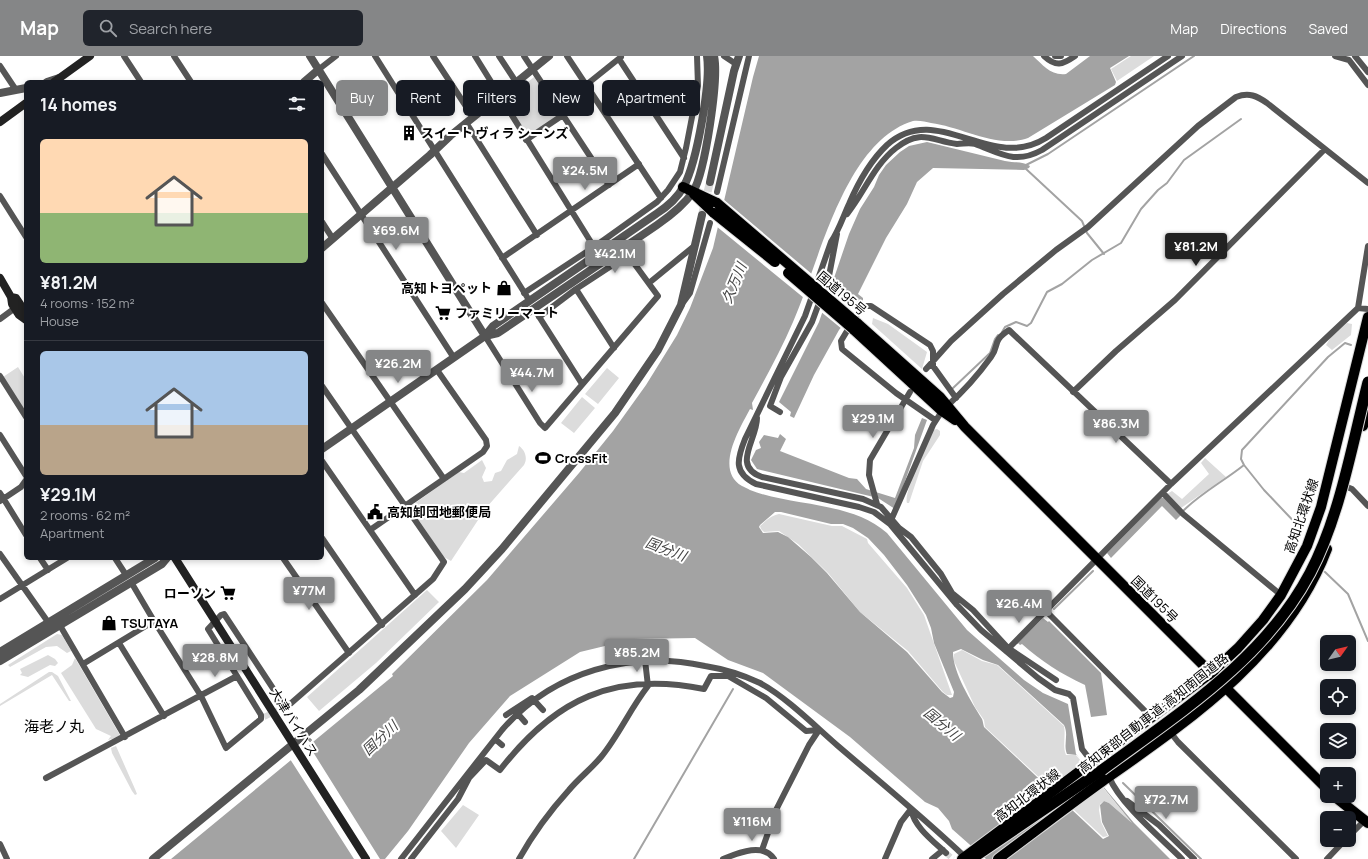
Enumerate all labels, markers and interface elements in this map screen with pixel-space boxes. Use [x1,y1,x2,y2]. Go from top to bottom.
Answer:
search box [83,10,363,46]
text: Map [20,15,59,41]
icon: search [97,17,119,39]
text: Search here [129,18,212,39]
text: Map [1170,19,1198,38]
text: Directions [1220,19,1287,38]
text: Saved [1309,19,1348,38]
chip: Buy [336,80,388,116]
chip: Rent [396,80,455,116]
chip: Filters [463,80,530,116]
chip: New [538,80,594,116]
chip: Apartment [602,80,700,116]
text: 14 homes [40,93,117,116]
icon: filters [286,93,308,115]
building icon: スイート ヴィラ シーンズ [400,124,418,142]
place label: スイート ヴィラ シーンズ [421,124,568,142]
pin: ¥24.5M [552,157,618,191]
text: ¥24.5M [562,161,608,179]
icon: home [138,165,210,237]
pin: ¥69.6M [363,217,429,251]
text: ¥69.6M [373,221,419,239]
pin: ¥81.2M [1163,233,1229,267]
text: ¥81.2M [1174,237,1218,255]
pin: ¥42.1M [582,240,648,274]
text: ¥42.1M [594,244,636,262]
water label: 久万川 [717,258,751,306]
street label: 国道195号 [813,267,871,319]
text: ¥81.2M [40,271,97,294]
place label: 高知トヨペット [401,279,492,297]
shop icon: 高知トヨペット [495,279,513,297]
text: 4 rooms · 152 m² [40,294,135,312]
supermarket icon: ファミリーマート [434,304,452,322]
place label: ファミリーマート [455,304,559,322]
text: House [40,312,79,330]
pin: ¥26.2M [365,350,431,384]
text: ¥26.2M [375,354,421,372]
pin: ¥44.7M [499,359,565,393]
text: ¥44.7M [510,363,554,381]
icon: home [138,377,210,449]
pin: ¥29.1M [840,405,906,439]
text: ¥29.1M [852,409,894,427]
pin: ¥86.3M [1083,410,1149,444]
text: ¥86.3M [1093,414,1139,432]
sports icon: CrossFit [534,449,552,467]
place label: CrossFit [555,449,608,467]
street label: 高知北環状線 [1280,476,1322,556]
text: ¥29.1M [40,483,96,506]
public building icon: 高知卸団地郵便局 [366,503,384,521]
place label: 高知卸団地郵便局 [387,503,491,521]
text: 2 rooms · 62 m² [40,506,130,524]
text: Apartment [40,524,104,542]
water label: 国分川 [643,532,691,566]
street label: 国道195号 [1128,572,1182,626]
pin: ¥77M [285,577,333,611]
text: ¥77M [292,581,326,599]
place label: ローソン [164,584,216,602]
supermarket icon: ローソン [219,584,237,602]
pin: ¥26.4M [986,590,1052,624]
text: ¥26.4M [996,594,1042,612]
shop icon: TSUTAYA [100,614,118,632]
place label: TSUTAYA [121,614,178,632]
north arrow [1320,635,1356,671]
map controls [1320,635,1356,847]
pin: ¥85.2M [604,639,670,673]
text: ¥85.2M [614,643,660,661]
pin: ¥28.8M [182,644,248,678]
text: ¥28.8M [192,648,238,666]
street label: 高知東部自動車道;高知南国道路 [1074,649,1232,777]
button: locate [1320,679,1356,715]
street label: 大津バイパス [266,684,322,760]
water label: 国分川 [920,703,966,746]
water label: 国分川 [358,715,403,759]
district label: 海老ノ丸 [24,716,84,737]
button: layers [1320,723,1356,759]
street label: 高知北環状線 [990,764,1064,826]
button: + [1320,767,1356,803]
pin: ¥72.7M [1133,786,1199,820]
text: ¥72.7M [1144,790,1188,808]
pin: ¥116M [724,808,780,842]
button: − [1320,811,1356,847]
text: ¥116M [733,812,771,830]

